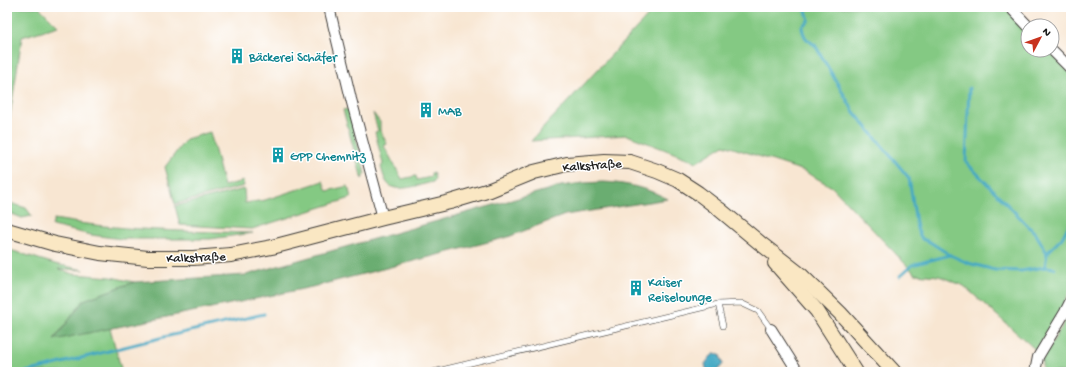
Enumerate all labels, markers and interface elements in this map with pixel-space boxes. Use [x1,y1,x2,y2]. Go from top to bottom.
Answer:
north arrow [1020,18,1060,58]
text: N [1039,26,1053,39]
building icon: Bäckerei Schäfer [228,47,246,65]
place label: Bäckerei Schäfer [248,51,338,66]
building icon: MAB [417,101,435,119]
place label: MAB [438,105,462,120]
building icon: GPP Chemnitz [269,146,287,164]
place label: GPP Chemnitz [290,150,367,165]
street label: Kalkstraße [562,157,623,176]
street label: Kalkstraße [166,250,226,267]
place label: Kaiser Reiselounge [648,276,712,306]
building icon: Kaiser Reiselounge [627,279,645,297]

